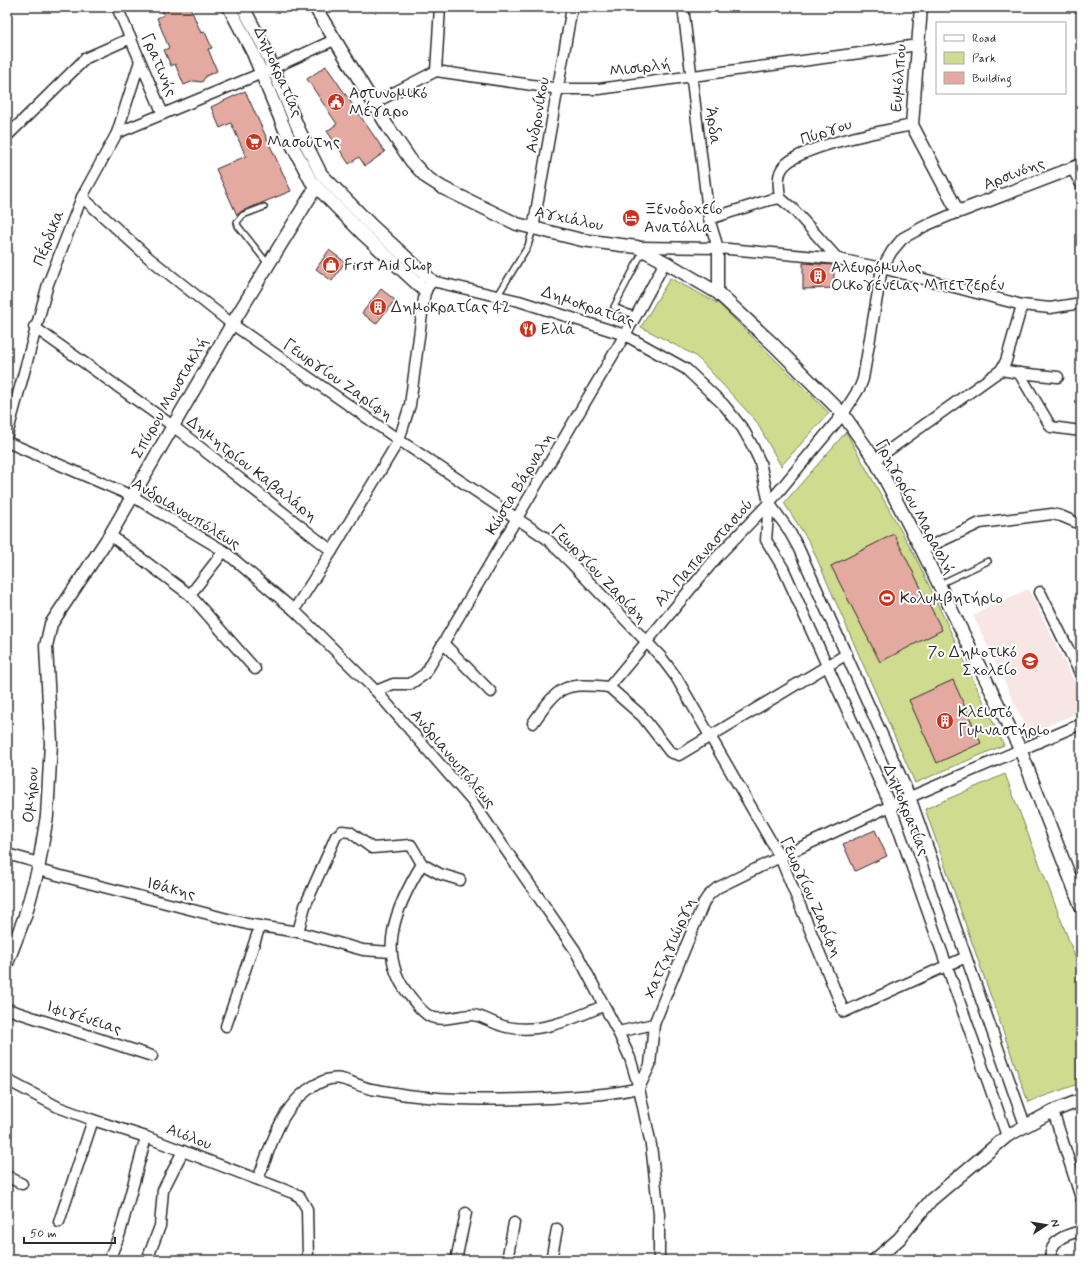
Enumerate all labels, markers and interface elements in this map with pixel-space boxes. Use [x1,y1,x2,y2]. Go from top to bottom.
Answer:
legend [936,22,1066,94]
street label: Δημοκρατίας [249,23,307,121]
street label: Γρατινής [136,30,182,100]
text: Road [972,31,996,47]
street label: Ευμόλπου [886,43,912,113]
text: Park [972,51,996,67]
street label: Μισιρλή [608,54,672,82]
text: Building [972,71,1012,88]
street label: Ανδρονίκου [521,75,555,155]
place label: Αστυνομικό Μέγαρο [349,83,427,122]
public building icon: Αστυνομικό Μέγαρο [326,92,346,112]
street label: Άρδα [700,106,726,146]
street label: Πύργου [798,114,854,150]
supermarket icon: Μασούτης [244,132,264,152]
place label: Μασούτης [267,132,340,153]
street label: Αρσινόης [980,153,1048,195]
place label: Ξενοδοχείο Ανατόλια [644,199,722,238]
street label: Αγχιάλου [533,202,605,236]
street label: Πέρδικα [27,206,70,269]
hotel icon: Ξενοδοχείο Ανατόλια [621,208,641,228]
shop icon: First Aid Shop [321,255,341,275]
place label: First Aid Shop [344,255,432,276]
place label: Αλευρόμυλος Οικογένειας Μπετζερέν [831,257,1004,296]
building icon: Αλευρόμυλος Οικογένειας Μπετζερέν [808,266,828,286]
street label: Δημοκρατίας [539,281,637,333]
building icon: Δημοκρατίας 42 [368,297,388,317]
place label: Δημοκρατίας 42 [391,297,510,318]
restaurant icon: Ελιά [518,319,538,339]
place label: Ελιά [541,319,575,340]
street label: Σπύρου Μουστακλή [127,333,213,463]
street label: Γεωργίου Ζαρίφη [279,334,397,426]
street label: Δημητρίου Καβαλάρη [182,411,322,527]
street label: Κώστα Βάρναλη [481,429,559,539]
street label: Γρηγορίου Μαρασλή [870,436,960,578]
street label: Ανδριανουπόλεως [128,473,244,555]
street label: Αλ. Παπαναστασιού [650,495,758,611]
street label: Γεωργίου Ζαρίφη [546,520,652,628]
sports icon: Κολυμβητήριο [877,588,897,608]
place label: Κολυμβητήριο [900,588,1003,609]
place label: 7ο Δημοτικό Σχολείο [928,642,1017,681]
school or university icon: 7ο Δημοτικό Σχολείο [1020,651,1040,671]
place label: Κλειστό Γυμναστήριο [958,702,1050,741]
street label: Ανδριανουπόλεως [405,705,501,813]
building icon: Κλειστό Γυμναστήριο [935,711,955,731]
street label: Δημοκρατίας [878,761,934,859]
street label: Ομήρου [18,766,44,824]
street label: Γεωργίου Ζαρίφη [775,834,847,960]
street label: Ιθάκης [144,873,198,905]
street label: Χατζηγιώργη [639,894,701,1002]
street label: Ιφιγένειας [44,995,125,1040]
street label: Αιόλου [163,1119,215,1155]
north arrow [1026,1205,1066,1245]
text: N [1047,1218,1062,1228]
scale bar [24,1219,115,1245]
text: 50 m [30,1226,57,1242]

